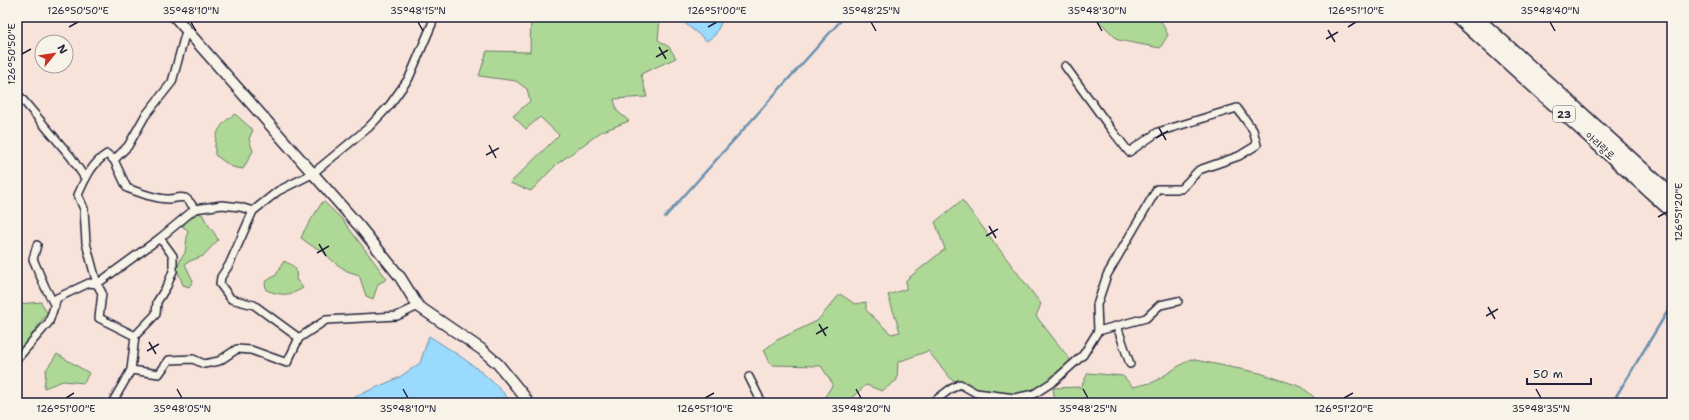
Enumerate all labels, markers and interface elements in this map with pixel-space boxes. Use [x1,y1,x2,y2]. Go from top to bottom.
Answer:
text: 126°50'50"E [47,4,109,17]
text: 35°48'10"N [163,4,219,17]
text: 35°48'15"N [390,4,446,17]
text: 126°51'00"E [688,4,746,17]
text: 35°48'25"N [842,4,900,17]
text: 35°48'30"N [1067,4,1127,17]
text: 126°51'10"E [1328,4,1384,17]
text: 35°48'40"N [1520,4,1580,17]
text: 126°50'50"E [5,23,18,85]
north arrow [34,34,74,74]
text: N [54,42,71,57]
road number: 23 [1553,106,1575,122]
street label: 아리랑로 [1582,129,1618,164]
text: 126°51'20"E [1672,183,1685,241]
scale bar [1527,360,1591,386]
text: 50 m [1533,366,1563,382]
text: 126°51'00"E [37,402,95,415]
text: 35°48'05"N [153,402,211,415]
text: 35°48'10"N [380,402,436,415]
text: 126°51'10"E [677,402,733,415]
text: 35°48'20"N [831,402,891,415]
text: 35°48'25"N [1059,402,1117,415]
text: 126°51'20"E [1315,402,1373,415]
text: 35°48'35"N [1512,402,1570,415]

